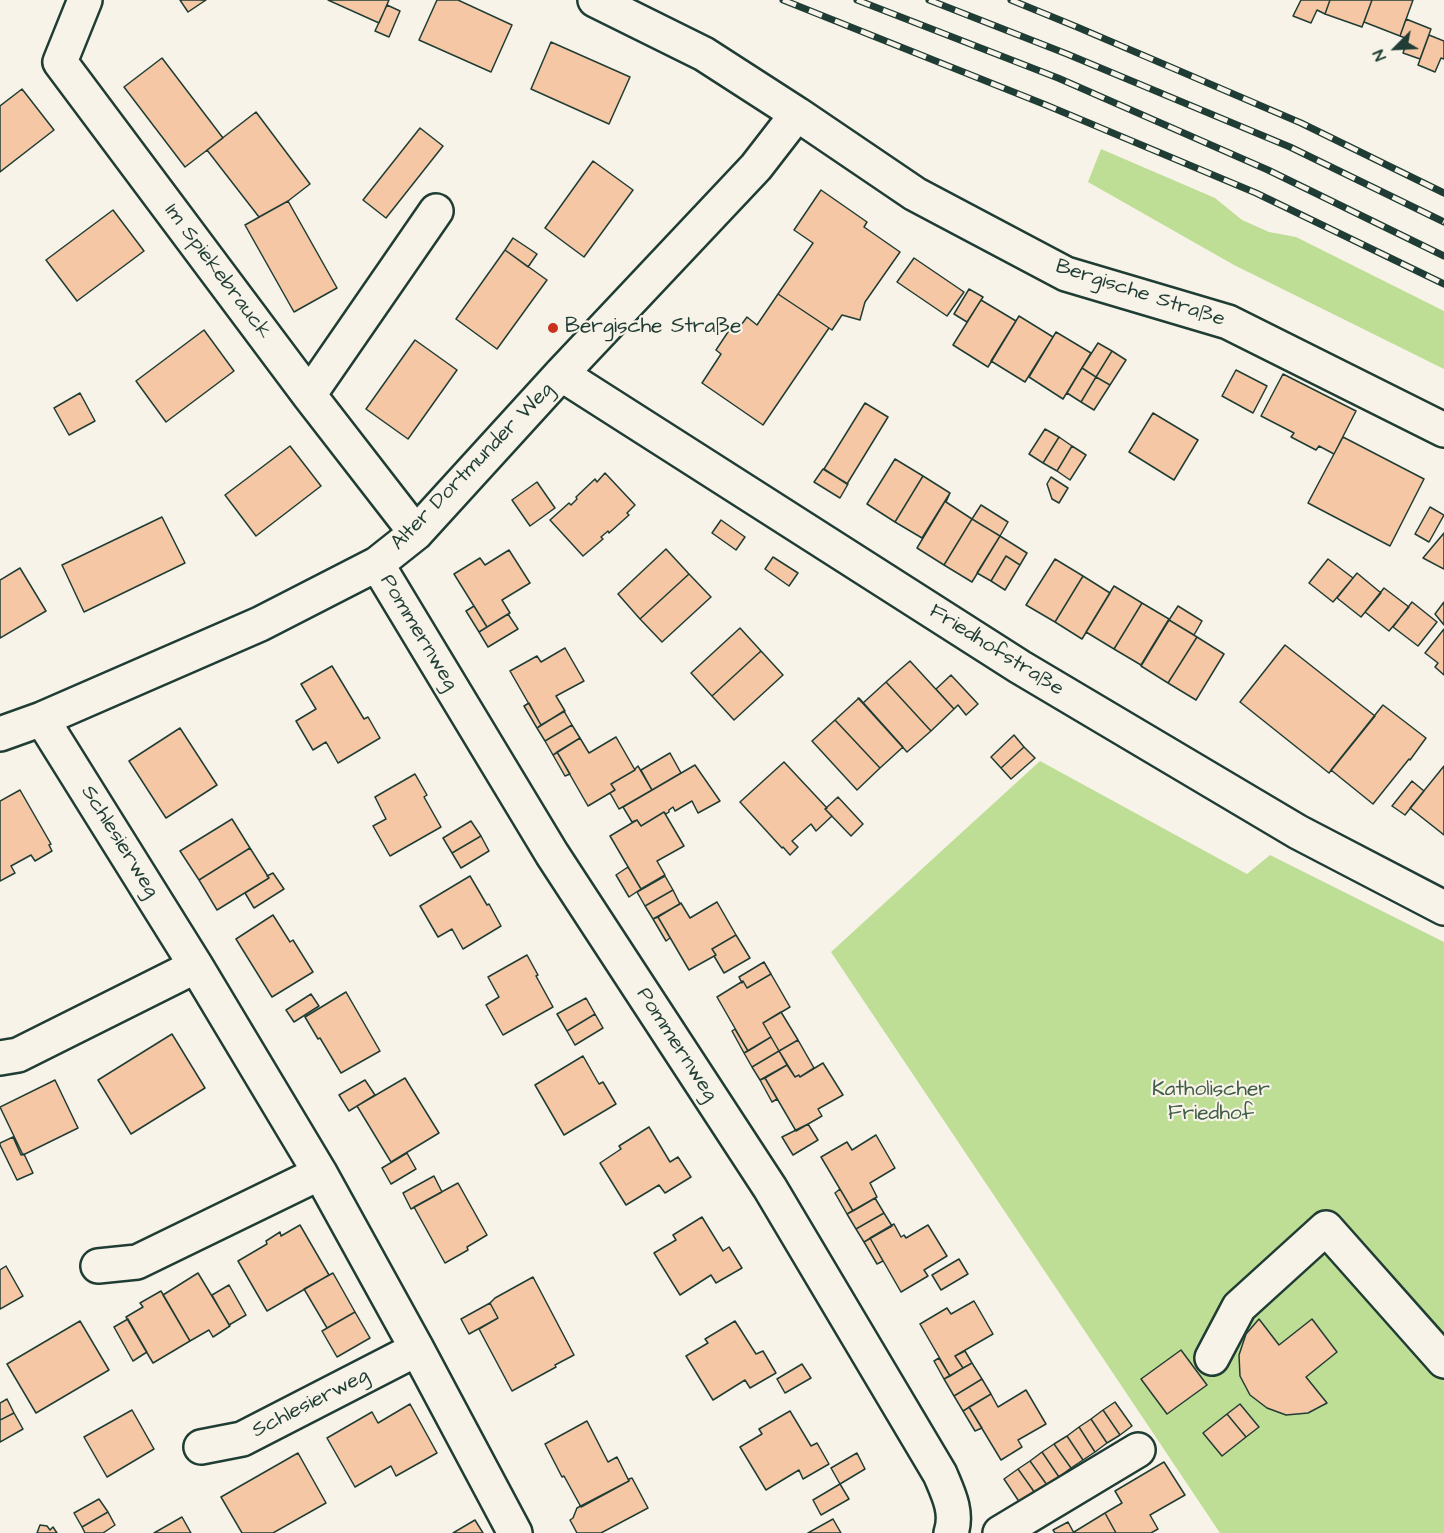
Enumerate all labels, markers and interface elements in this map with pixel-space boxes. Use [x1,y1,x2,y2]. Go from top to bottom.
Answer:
north arrow [1366,18,1426,78]
text: N [1367,46,1392,64]
street label: Im Spiekebrauck [158,199,276,345]
street label: Bergische Straße [1052,255,1228,333]
place label: Bergische Straße [565,315,741,341]
marker: Bergische Straße [546,321,560,335]
street label: Alter Dortmunder Weg [386,378,560,556]
street label: Pommernweg [374,571,462,695]
street label: Friedhofstraße [924,600,1068,702]
street label: Schlesierweg [74,781,164,903]
street label: Pommernweg [630,983,722,1107]
park label: Katholischer Friedhof [1152,1078,1270,1128]
street label: Schlesierweg [248,1364,374,1444]

